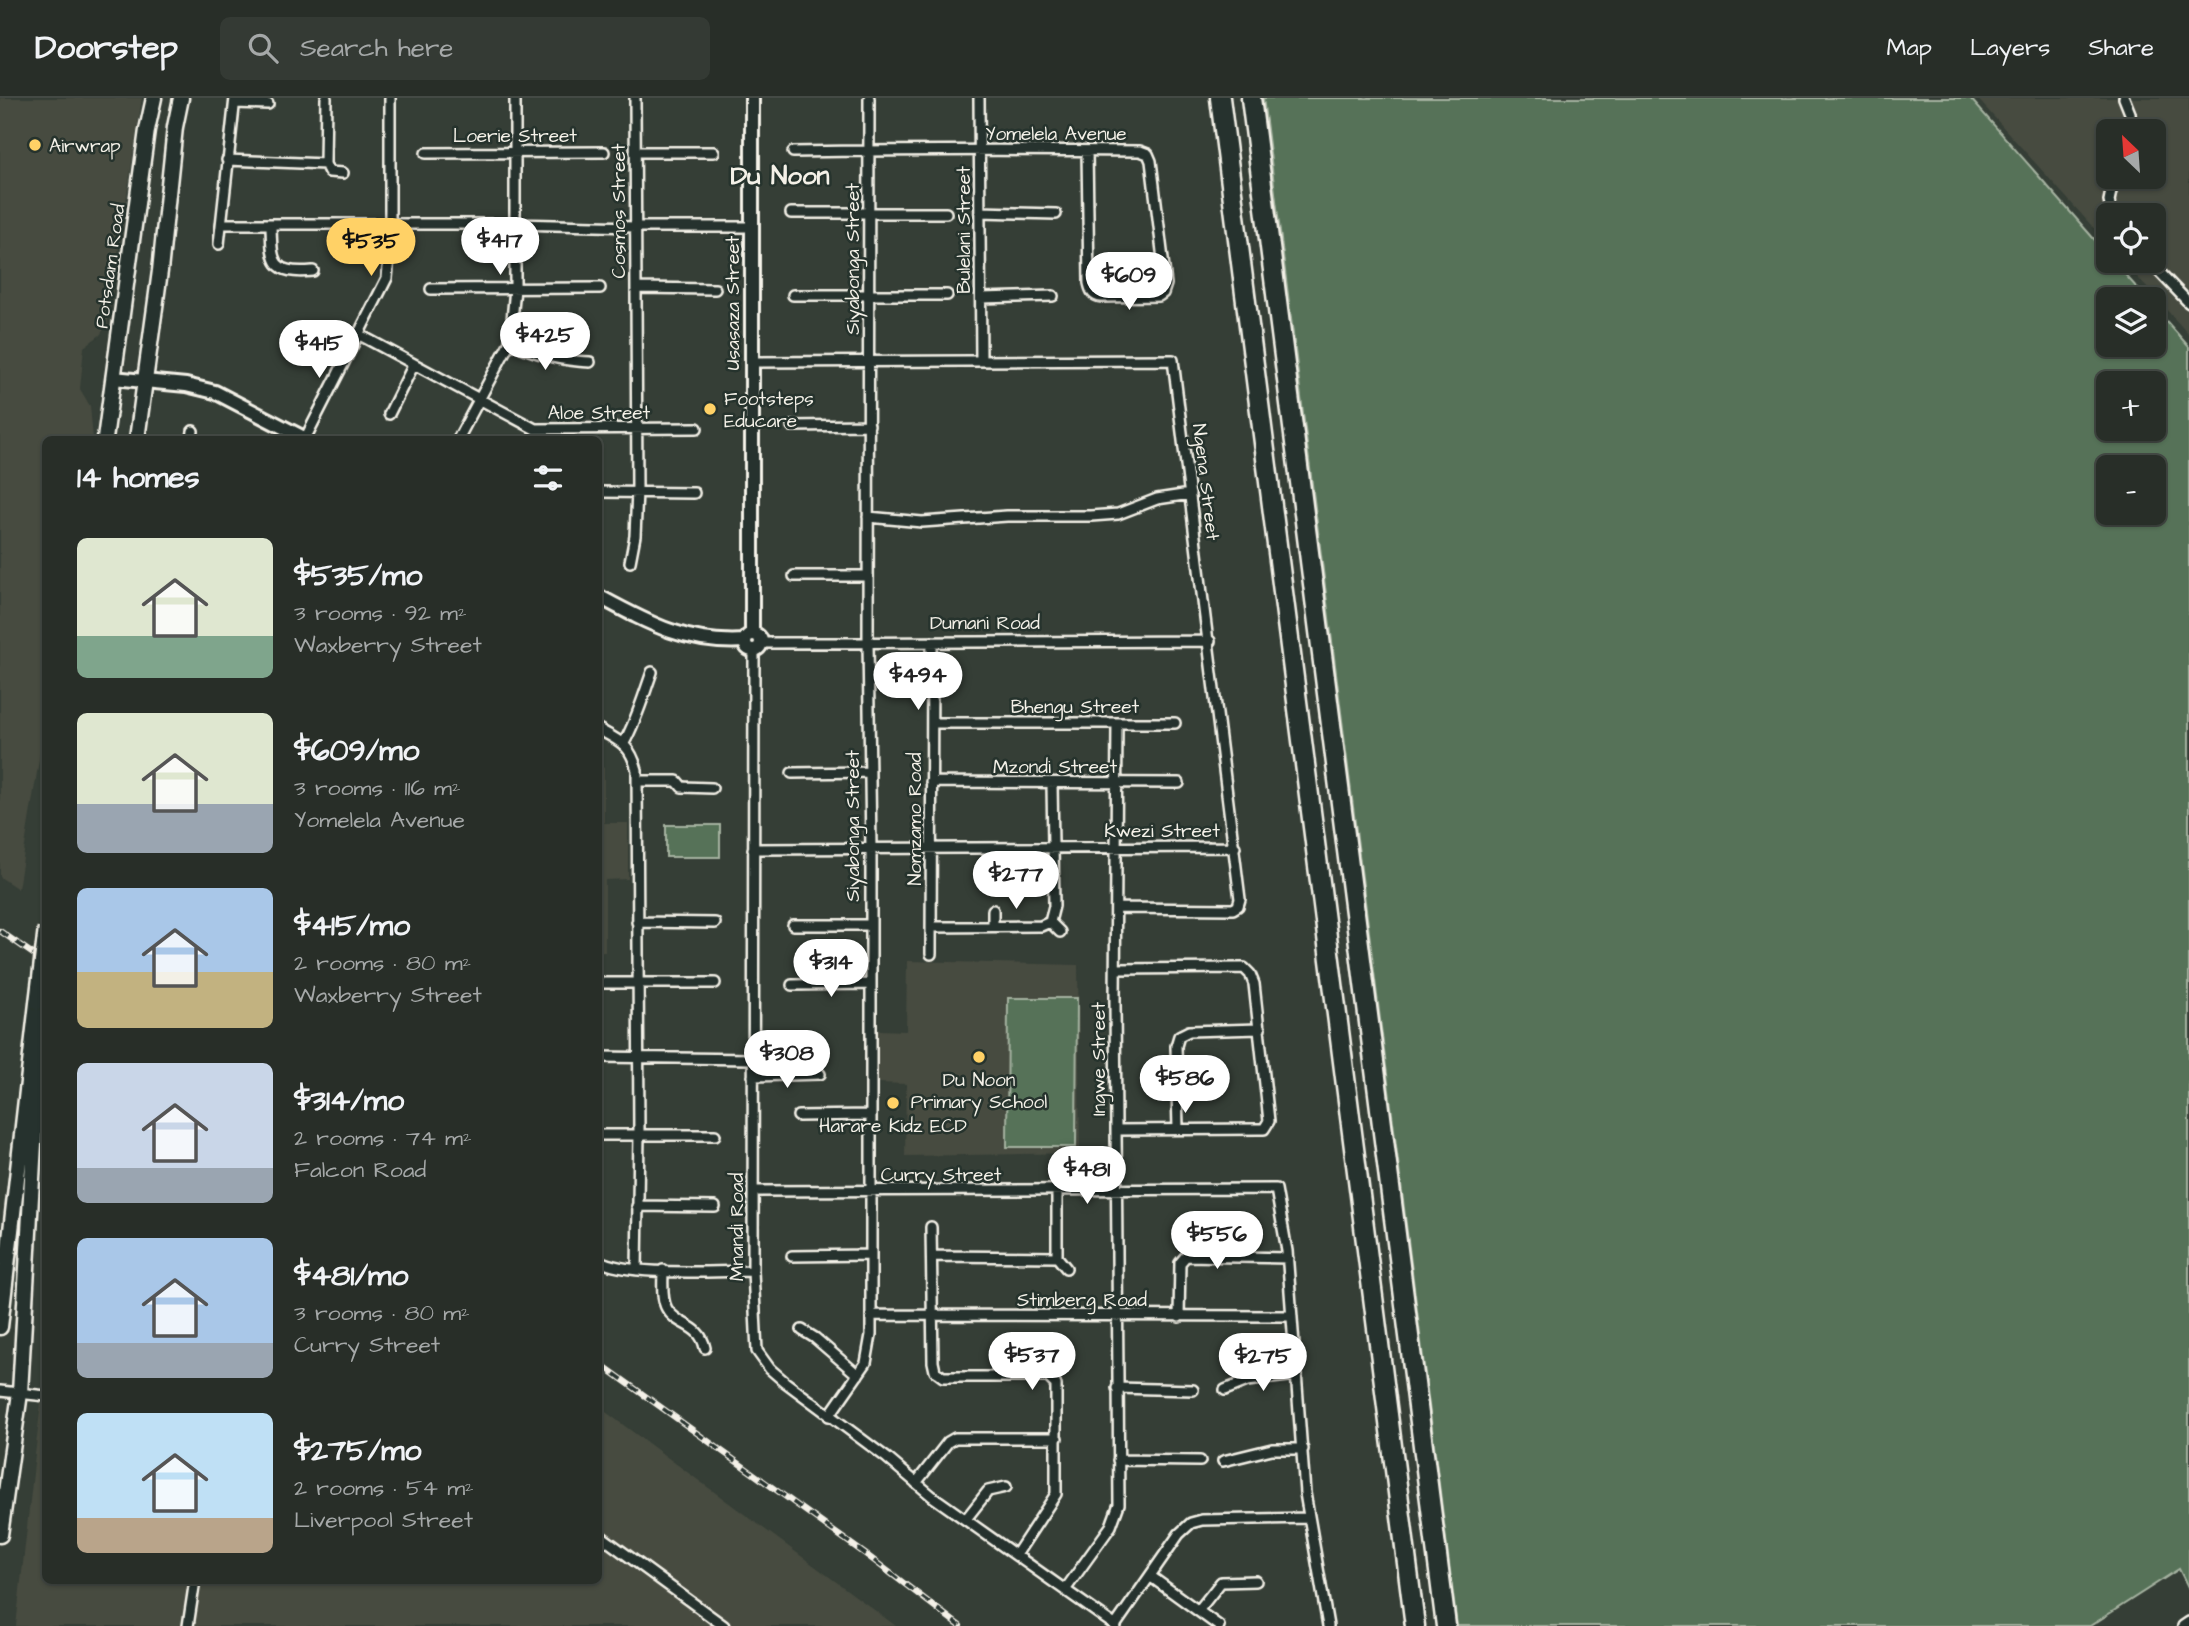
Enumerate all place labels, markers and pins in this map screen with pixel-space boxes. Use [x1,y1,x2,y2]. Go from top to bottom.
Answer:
place label: Airwrap [49,133,121,160]
marker: Airwrap [27,137,43,153]
pin: $535 [330,218,412,278]
pin: $417 [459,218,541,277]
pin: $609 [1088,252,1170,312]
pin: $425 [504,313,586,372]
pin: $415 [278,320,360,380]
place label: Footsteps Educare [724,386,814,435]
marker: Footsteps Educare [702,401,718,417]
pin: $494 [877,652,959,712]
pin: $277 [975,852,1057,911]
pin: $314 [790,940,872,999]
pin: $308 [746,1030,828,1090]
marker: Du Noon Primary School [971,1049,987,1065]
pin: $586 [1144,1056,1226,1115]
place label: Du Noon Primary School [911,1067,1047,1117]
marker: Harare Kidz ECD [885,1095,901,1111]
place label: Harare Kidz ECD [819,1113,967,1140]
pin: $481 [1046,1146,1128,1206]
pin: $556 [1176,1212,1258,1271]
pin: $537 [991,1332,1073,1392]
pin: $275 [1222,1334,1304,1393]

